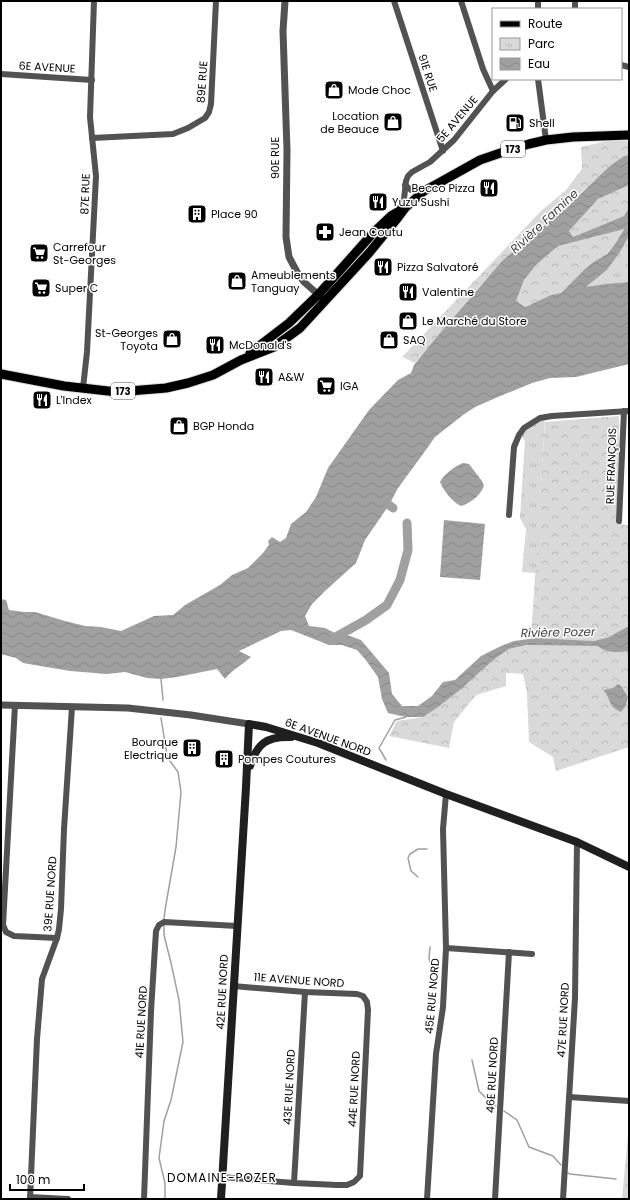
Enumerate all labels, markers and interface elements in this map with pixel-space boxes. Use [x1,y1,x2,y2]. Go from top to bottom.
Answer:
legend [492,8,622,80]
text: Route [528,15,562,32]
text: Parc [528,35,555,52]
street label: 91E RUE [414,52,442,94]
text: Eau [528,55,550,72]
street label: 6E AVENUE [18,58,76,76]
street label: 89E RUE [193,60,211,104]
shop icon: Mode Choc [323,79,345,101]
place label: Mode Choc [348,82,411,98]
street label: 5E AVENUE [433,92,481,146]
place label: Location de Beauce [320,108,379,137]
shop icon: Location de Beauce [382,111,404,133]
fuel station icon: Shell [504,112,526,134]
place label: Shell [529,115,555,131]
street label: 90E RUE [267,137,283,179]
road number: 173 [501,141,525,157]
street label: 87E RUE [76,173,94,215]
restaurant icon: Becco Pizza [478,177,500,199]
place label: Becco Pizza [412,180,475,196]
water label: Rivière Famine [506,185,582,257]
restaurant icon: Yuzu Sushi [367,191,389,213]
place label: Yuzu Sushi [392,194,450,210]
building icon: Place 90 [186,203,208,225]
place label: Place 90 [211,206,258,222]
pharmacy icon: Jean Coutu [314,221,336,243]
place label: Jean Coutu [339,224,403,240]
place label: Carrefour St-Georges [53,239,116,268]
supermarket icon: Carrefour St-Georges [28,242,50,264]
restaurant icon: Pizza Salvatoré [372,256,394,278]
place label: Pizza Salvatoré [397,259,479,275]
place label: Ameublements Tanguay [251,267,336,296]
shop icon: Ameublements Tanguay [226,270,248,292]
supermarket icon: Super C [30,277,52,299]
place label: Super C [55,280,98,296]
restaurant icon: Valentine [397,281,419,303]
place label: Valentine [422,284,474,300]
shop icon: Le Marché du Store [397,310,419,332]
place label: Le Marché du Store [422,313,527,329]
place label: St-Georges Toyota [95,325,158,354]
shop icon: St-Georges Toyota [161,328,183,350]
shop icon: SAQ [378,329,400,351]
place label: SAQ [403,332,426,348]
restaurant icon: McDonald's [204,334,226,356]
place label: McDonald's [229,337,292,353]
restaurant icon: A&W [253,366,275,388]
place label: A&W [278,369,305,385]
supermarket icon: IGA [315,375,337,397]
place label: IGA [340,378,359,394]
road number: 173 [111,383,135,399]
restaurant icon: L'Index [31,389,53,411]
place label: L'Index [56,392,93,408]
shop icon: BGP Honda [168,415,190,437]
place label: BGP Honda [193,418,254,434]
street label: RUE FRANÇOIS [602,428,620,504]
water label: Rivière Pozer [520,623,596,641]
street label: 6E AVENUE NORD [283,714,374,760]
place label: Bourque Electrique [124,734,178,763]
building icon: Bourque Electrique [181,737,203,759]
building icon: Pompes Coutures [213,748,235,770]
place label: Pompes Coutures [238,751,336,767]
street label: 39E RUE NORD [39,856,61,932]
street label: 42E RUE NORD [212,954,232,1030]
street label: 45E RUE NORD [421,957,443,1035]
street label: 11E AVENUE NORD [253,969,345,991]
street label: 47E RUE NORD [553,982,573,1058]
street label: 41E RUE NORD [131,985,151,1059]
street label: 46E RUE NORD [482,1036,502,1113]
street label: 43E RUE NORD [279,1049,299,1125]
street label: 44E RUE NORD [344,1050,364,1127]
scale bar [10,1166,84,1192]
district label: DOMAINE-POZER [167,1169,277,1186]
text: 100 m [16,1171,50,1188]

